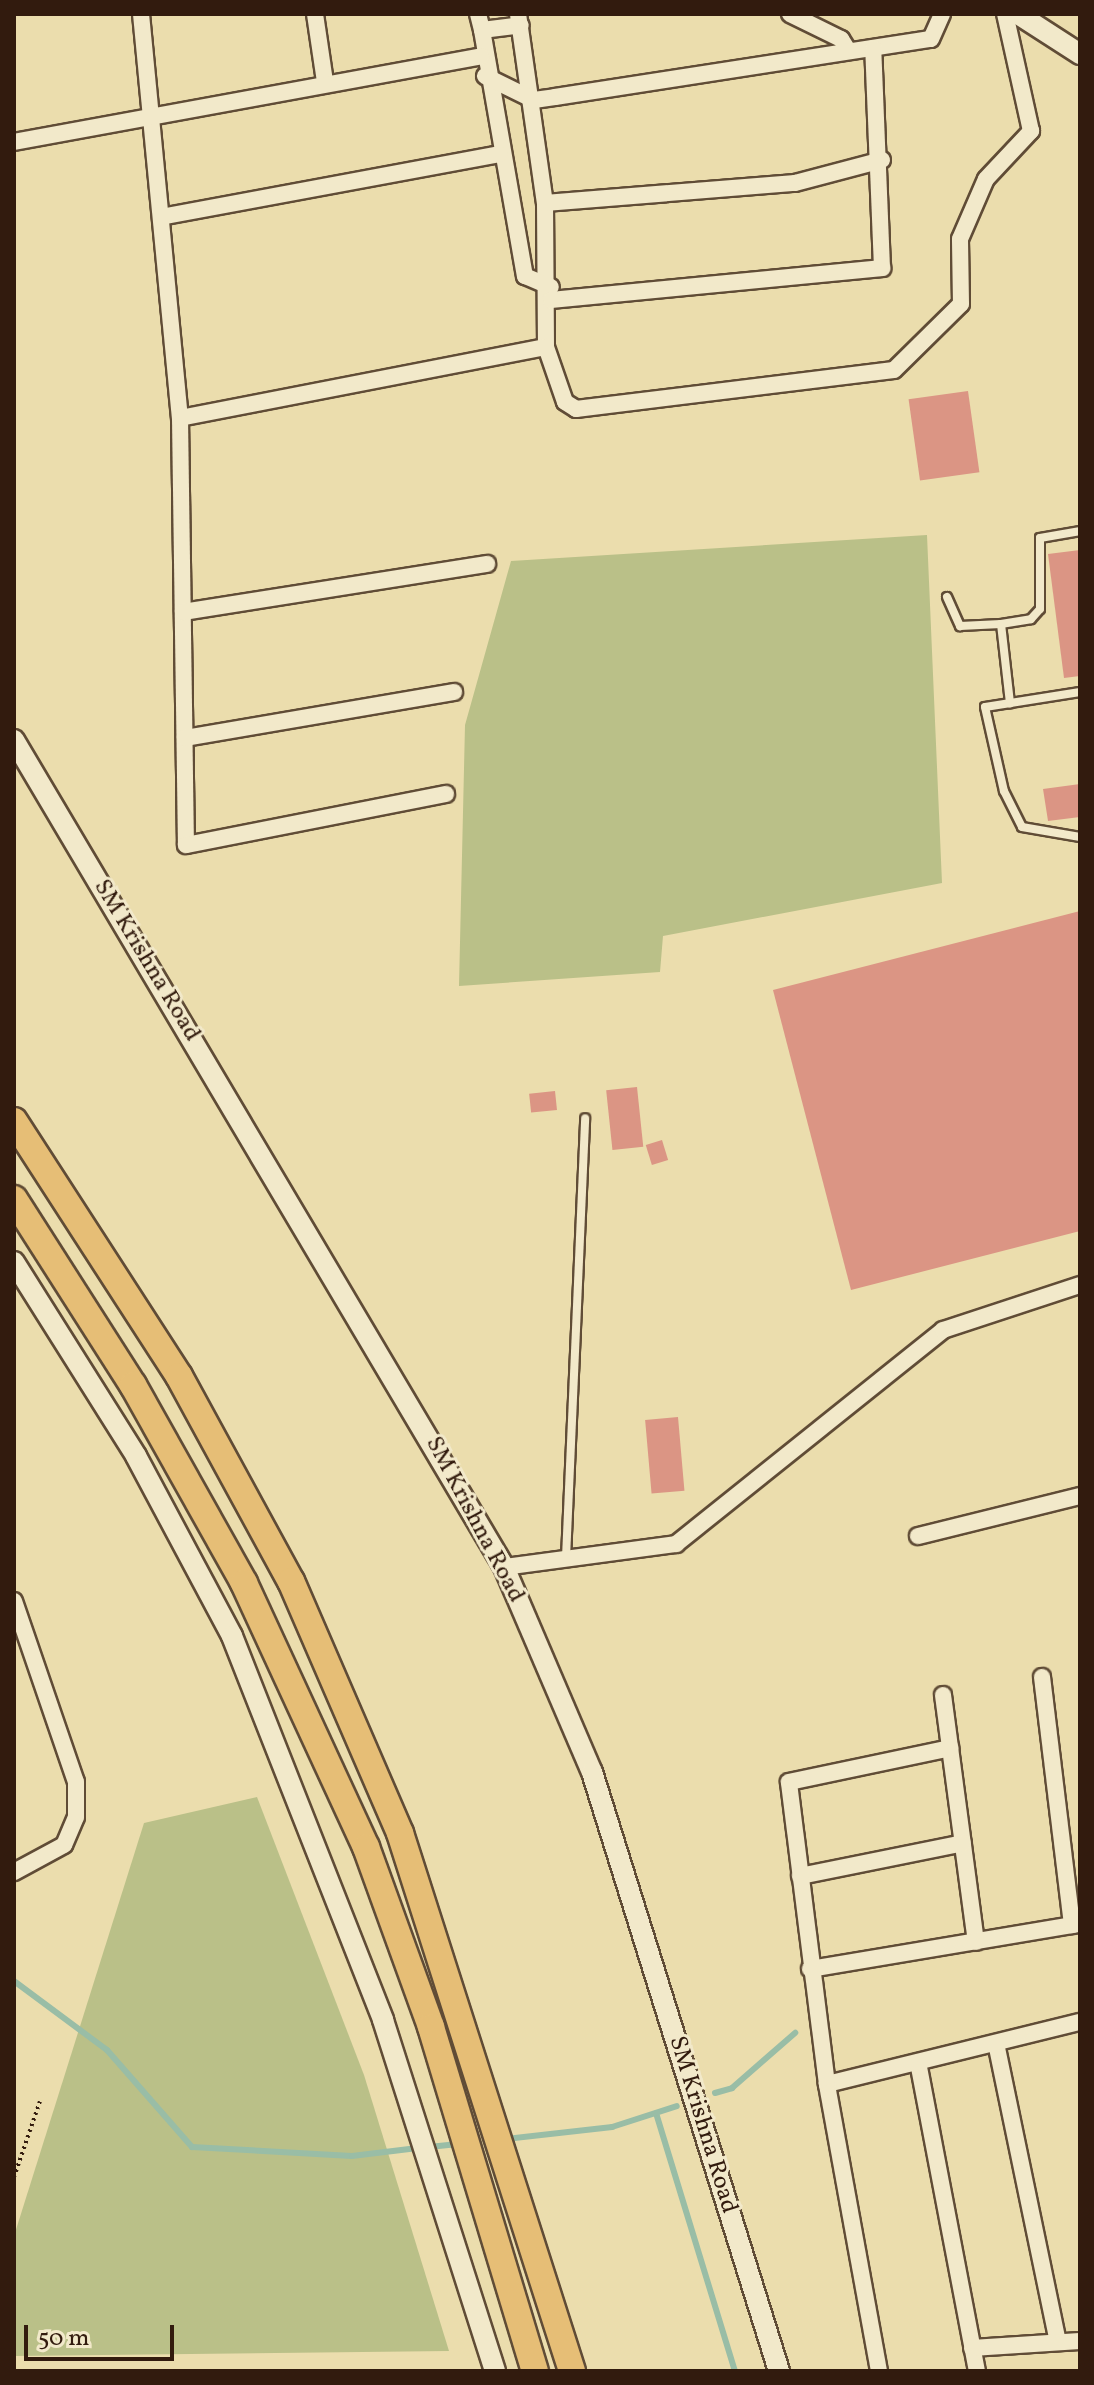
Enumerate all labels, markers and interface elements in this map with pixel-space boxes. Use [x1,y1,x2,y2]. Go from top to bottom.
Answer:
street label: SM Krishna Road [86,875,206,1047]
street label: SM Krishna Road [418,1432,530,1608]
street label: SM Krishna Road [661,2033,743,2217]
scale bar [28,2309,178,2359]
text: 50 m [38,2322,90,2356]

